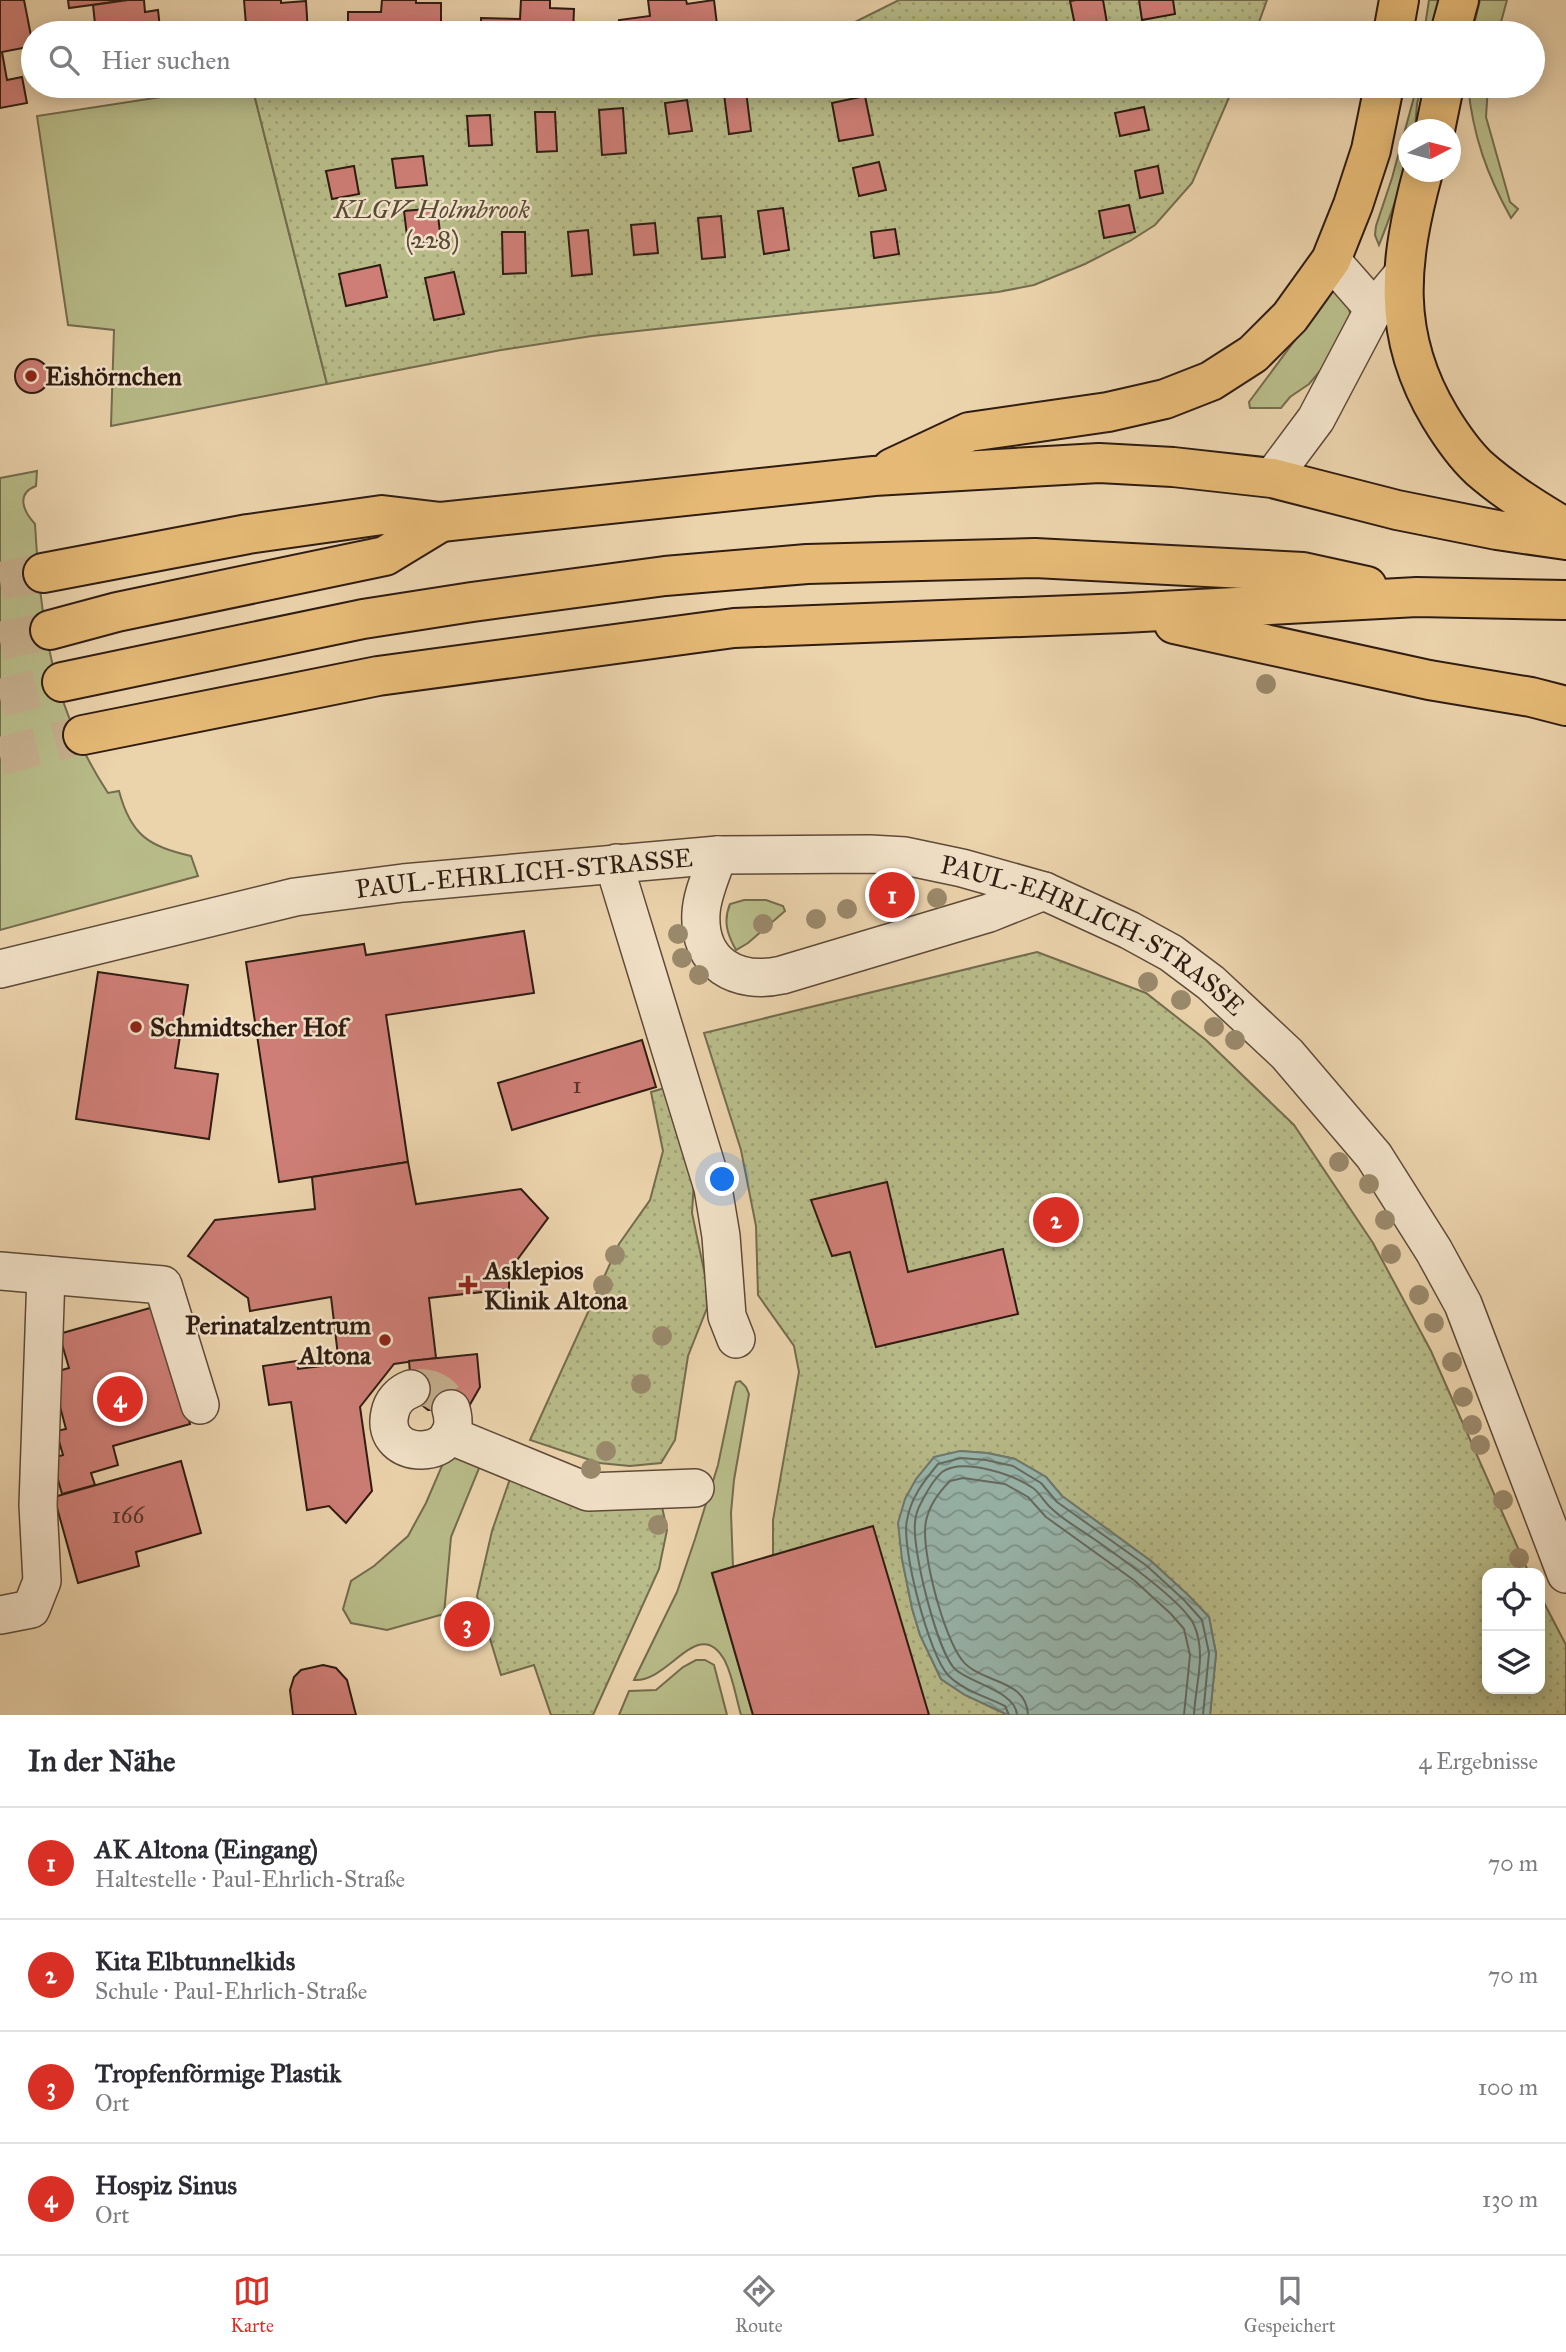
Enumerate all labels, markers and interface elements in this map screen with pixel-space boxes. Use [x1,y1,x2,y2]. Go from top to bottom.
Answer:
search box [21,21,1545,98]
icon: search [45,41,83,79]
text: Hier suchen [101,44,230,76]
north arrow [1398,119,1461,182]
park label: KLGV Holmbrook (228) [332,193,530,255]
place label: Eishörnchen [45,360,182,392]
marker: Eishörnchen [23,368,39,384]
street label: PAUL-EHRLICH-STRASSE [353,841,694,905]
street label: PAUL-EHRLICH-STRASSE [938,848,1252,1022]
pin: 1 [869,869,915,921]
place label: Schmidtscher Hof [150,1011,351,1043]
marker: Schmidtscher Hof [128,1019,144,1035]
house number: 1 [572,1071,582,1099]
your location [705,1162,739,1196]
pin: 2 [1033,1194,1079,1246]
place label: Asklepios Klinik Altona [482,1254,629,1316]
marker: Asklepios Klinik Altona [458,1275,478,1295]
place label: Perinatalzentrum Altona [185,1309,372,1371]
marker: Perinatalzentrum Altona [377,1332,393,1348]
pin: 4 [97,1373,143,1425]
house number: 166 [112,1501,146,1529]
map controls [1482,1568,1545,1694]
button: locate [1482,1568,1545,1631]
pin: 3 [444,1598,490,1650]
button: layers [1482,1631,1545,1694]
text: In der Nähe [28,1743,176,1779]
text: 4 Ergebnisse [1419,1747,1538,1775]
text: AK Altona (Eingang) [95,1833,318,1865]
text: 1 [46,1849,56,1877]
text: 70 m [1488,1849,1538,1877]
text: Haltestelle · Paul-Ehrlich-Straße [95,1865,405,1893]
text: Kita Elbtunnelkids [95,1945,295,1977]
text: 2 [45,1961,57,1989]
text: 70 m [1488,1961,1538,1989]
text: Schule · Paul-Ehrlich-Straße [95,1977,367,2005]
text: Tropfenförmige Plastik [95,2057,341,2089]
text: 3 [46,2073,56,2101]
text: 100 m [1478,2073,1538,2101]
text: Ort [95,2089,129,2117]
text: Hospiz Sinus [95,2169,237,2201]
text: 4 [45,2185,57,2213]
text: 130 m [1482,2185,1538,2213]
text: Ort [95,2201,129,2229]
tab: Karte [231,2272,274,2337]
tab: Route [735,2272,783,2337]
tab: Gespeichert [1244,2272,1335,2337]

